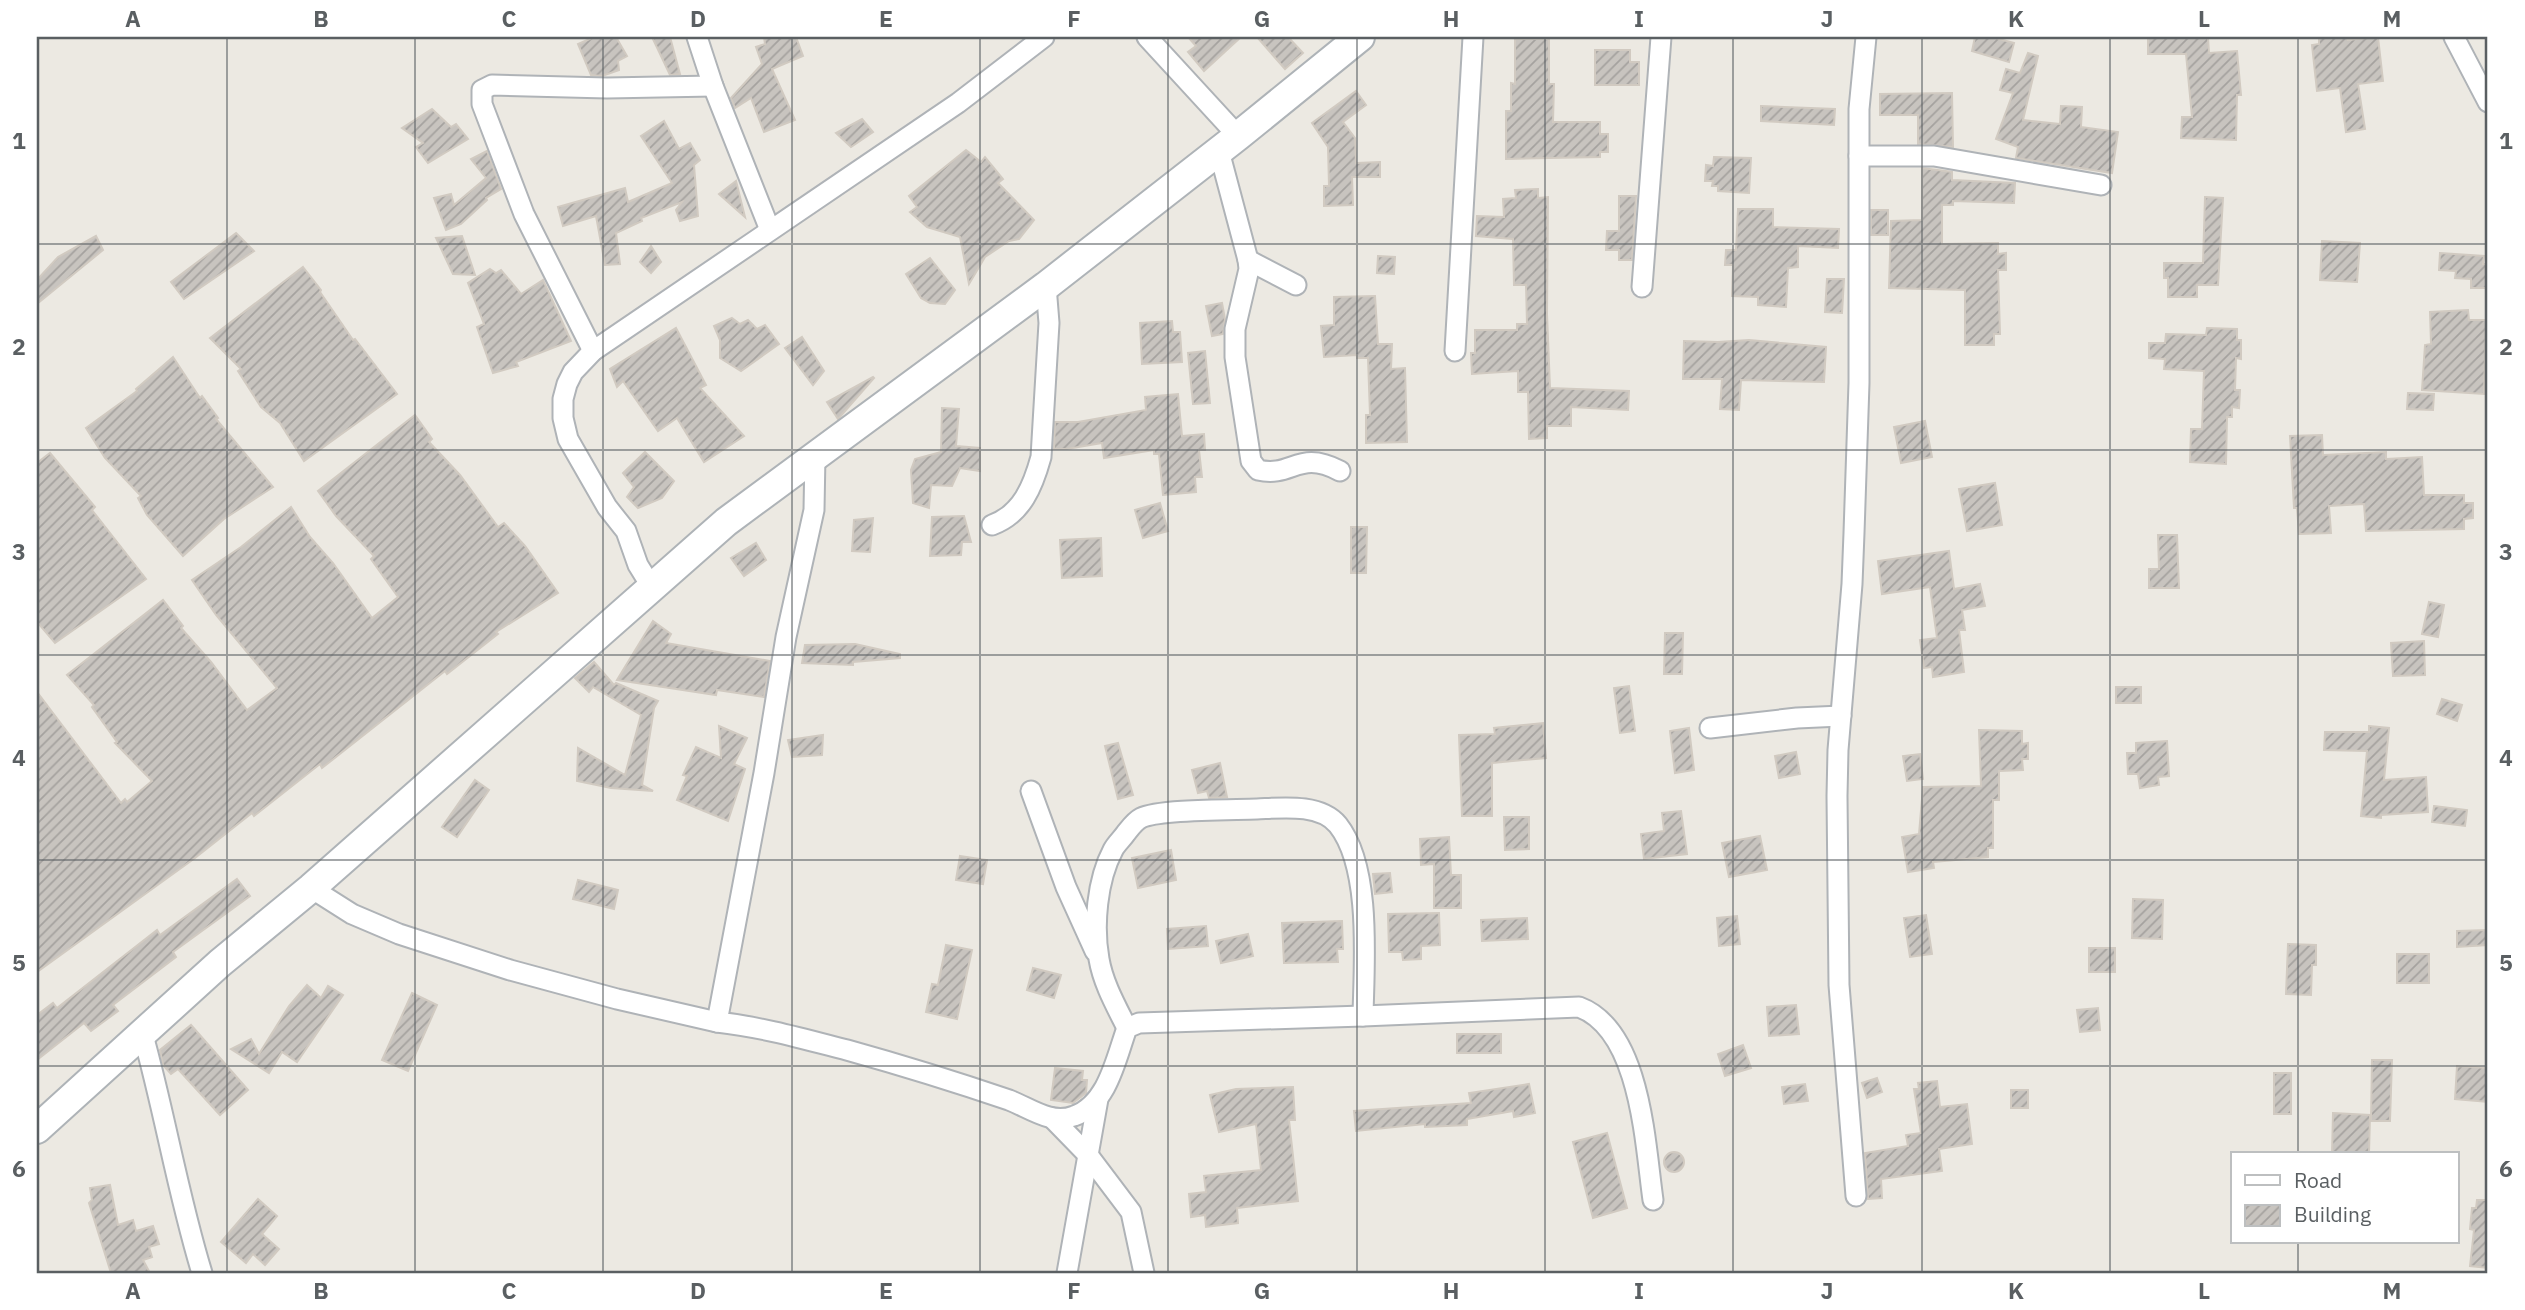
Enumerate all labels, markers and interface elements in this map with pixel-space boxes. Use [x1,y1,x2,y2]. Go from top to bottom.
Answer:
text: A [125,3,141,33]
text: B [313,3,329,33]
text: C [502,3,517,33]
text: D [690,3,706,33]
text: E [879,3,893,33]
text: F [1067,3,1081,33]
text: G [1254,3,1270,33]
text: H [1443,3,1459,33]
text: I [1634,3,1644,33]
text: J [1821,3,1833,33]
text: K [2008,3,2024,33]
text: L [2198,3,2210,33]
text: M [2383,3,2401,33]
text: 1 [12,125,26,155]
text: 1 [2499,125,2513,155]
text: 2 [12,331,26,361]
text: 2 [2499,331,2513,361]
text: 3 [12,536,26,566]
text: 3 [2499,536,2513,566]
text: 4 [12,742,26,772]
text: 4 [2499,742,2513,772]
text: 5 [12,947,26,977]
text: 5 [2499,947,2513,977]
legend [2231,1152,2458,1244]
text: 6 [12,1153,26,1183]
text: 6 [2499,1153,2513,1183]
text: Road [2294,1166,2342,1194]
text: Building [2294,1200,2371,1228]
text: A [125,1275,141,1305]
text: B [313,1275,329,1305]
text: C [502,1275,517,1305]
text: D [690,1275,706,1305]
text: E [879,1275,893,1305]
text: F [1067,1275,1081,1305]
text: G [1254,1275,1270,1305]
text: H [1443,1275,1459,1305]
text: I [1634,1275,1644,1305]
text: J [1821,1275,1833,1305]
text: K [2008,1275,2024,1305]
text: L [2198,1275,2210,1305]
text: M [2383,1275,2401,1305]

